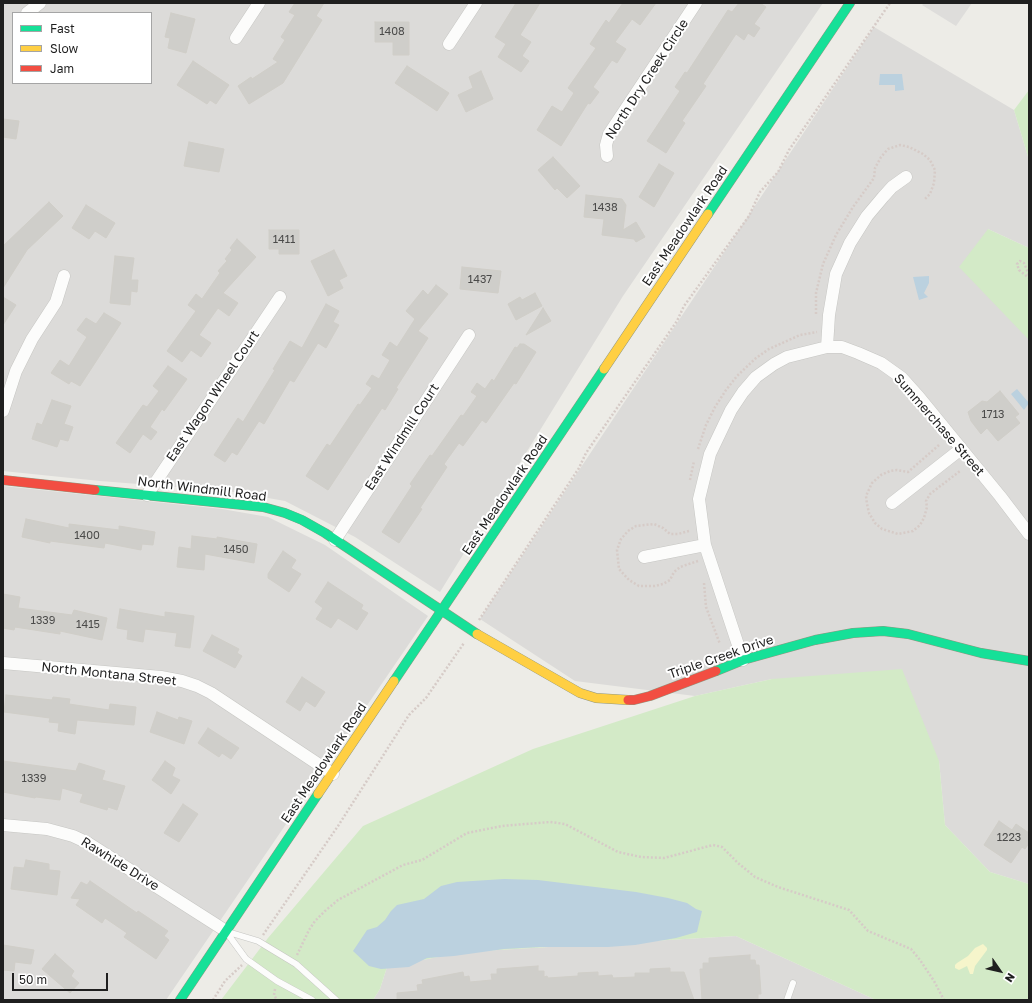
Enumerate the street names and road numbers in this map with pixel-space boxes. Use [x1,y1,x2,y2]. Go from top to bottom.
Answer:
street label: North Dry Creek Circle [602,16,692,142]
street label: East Meadowlark Road [639,163,731,289]
street label: East Wagon Wheel Court [163,327,263,465]
street label: Summerchase Street [890,371,988,479]
street label: East Windmill Court [362,381,442,493]
street label: East Meadowlark Road [459,432,551,558]
street label: North Windmill Road [137,473,267,505]
street label: Triple Creek Drive [666,632,776,682]
street label: North Montana Street [41,659,177,689]
street label: East Meadowlark Road [278,700,370,826]
street label: Rawhide Drive [78,834,162,894]

